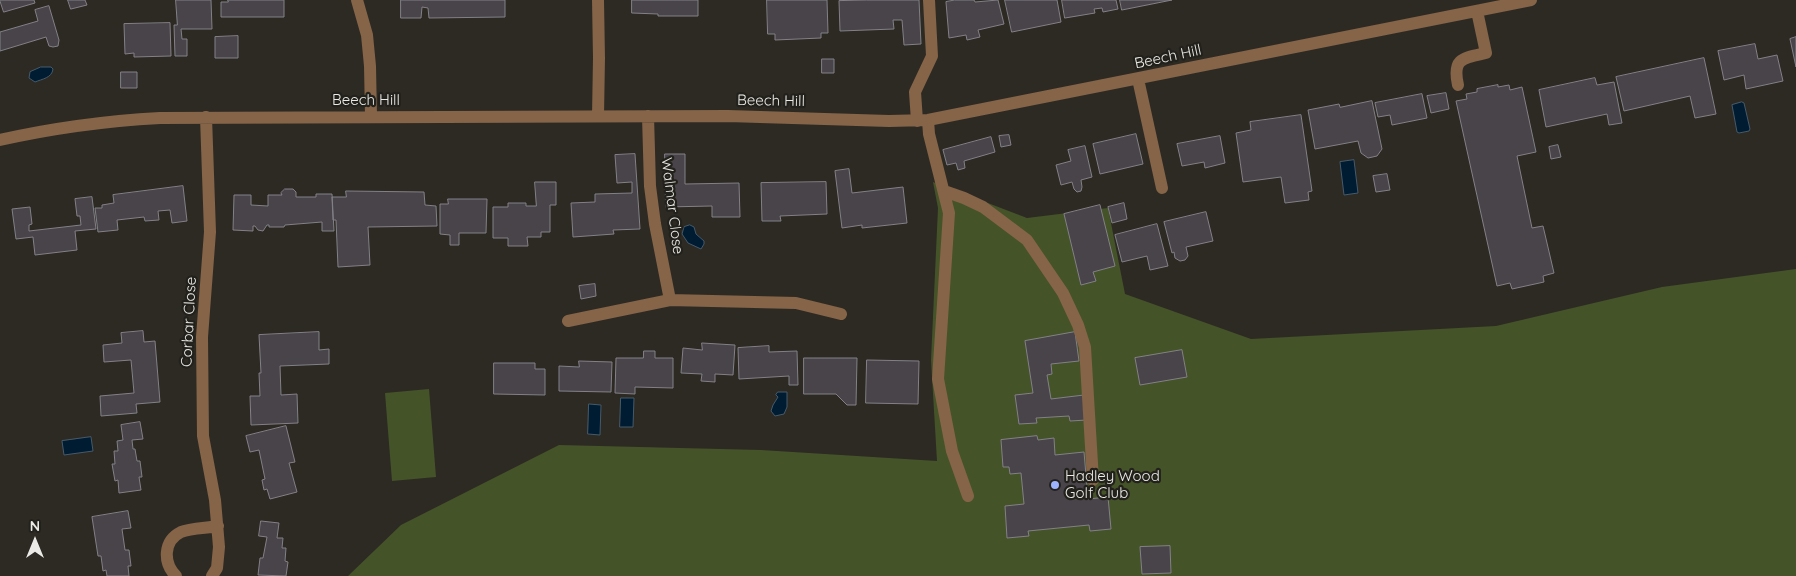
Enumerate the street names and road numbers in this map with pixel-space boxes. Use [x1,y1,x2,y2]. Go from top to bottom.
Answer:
street label: Beech Hill [1133,41,1203,73]
street label: Beech Hill [332,91,400,109]
street label: Beech Hill [737,91,805,111]
street label: Walmar Close [657,157,687,255]
street label: Corbar Close [178,276,200,368]

